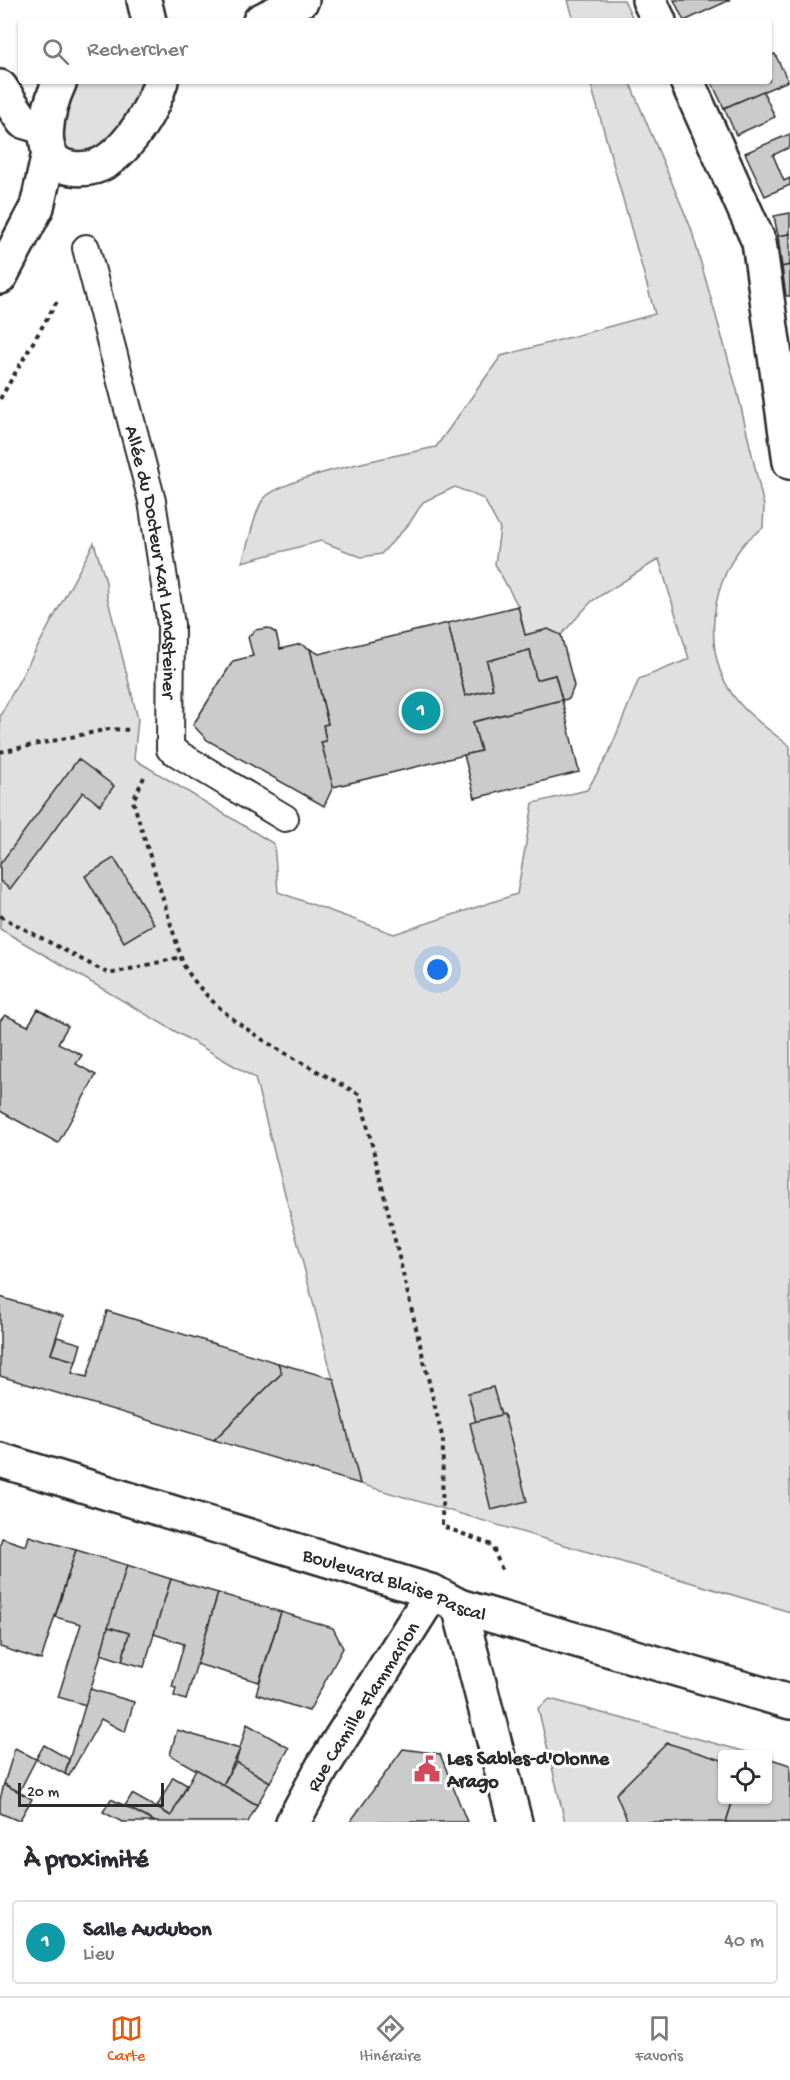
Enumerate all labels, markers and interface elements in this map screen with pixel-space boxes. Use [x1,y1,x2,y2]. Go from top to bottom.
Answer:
search box [18,18,772,84]
icon: search [39,35,72,68]
text: Rechercher [87,38,187,64]
street label: Allée du Docteur Karl Landsteiner [118,424,180,701]
pin: 1 [402,688,440,734]
your location [423,955,452,984]
street label: Boulevard Blaise Pascal [299,1545,488,1628]
street label: Rue Camille Flammarion [303,1618,427,1796]
place label: Les Sables-d'Olonne Arago [446,1749,610,1795]
map controls [718,1750,772,1804]
button: locate [718,1750,772,1804]
public building icon: Les Sables-d'Olonne Arago [412,1754,442,1784]
scale bar [18,1780,164,1808]
text: 20 m [27,1784,59,1803]
text: À proximité [24,1846,148,1877]
text: Salle Audubon [83,1918,212,1944]
text: 1 [41,1931,50,1954]
text: 40 m [724,1931,764,1954]
text: Lieu [83,1944,114,1967]
tab: Carte [107,2012,145,2067]
tab: Itinéraire [359,2012,421,2067]
tab: Favoris [635,2012,683,2067]

